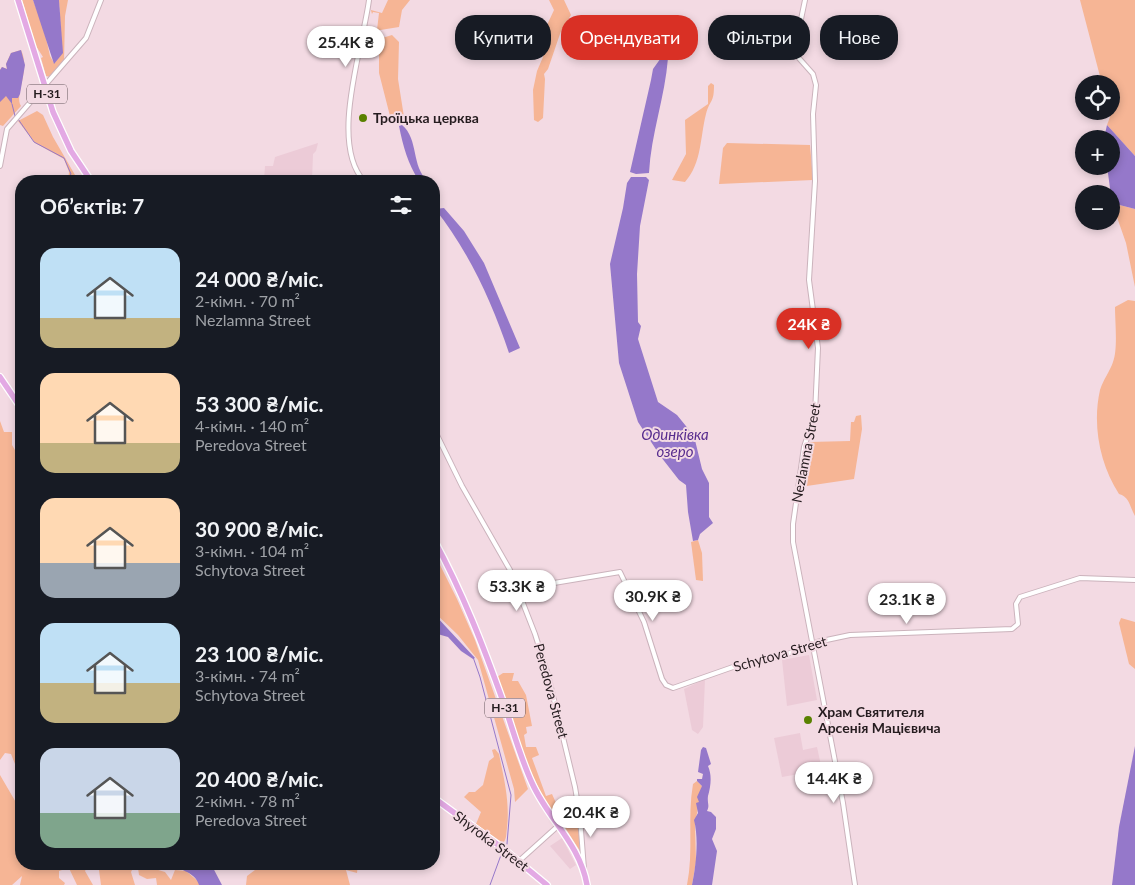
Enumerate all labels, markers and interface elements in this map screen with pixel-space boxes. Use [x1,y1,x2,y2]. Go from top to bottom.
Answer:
chip: Купити [455,15,551,60]
chip: Орендувати [561,15,698,60]
chip: Фільтри [708,15,810,60]
chip: Нове [820,15,898,60]
pin: 25.4K ₴ [300,26,392,68]
text: 25.4K ₴ [318,32,374,51]
map controls [1075,75,1120,230]
button: locate [1075,75,1120,120]
road number: Н-31 [27,85,67,104]
place label: Троїцька церква [373,109,479,126]
marker: Троїцька церква [357,112,369,124]
button: + [1075,130,1120,175]
button: − [1075,185,1120,230]
icon: filters [387,191,415,219]
text: Об’єктів: 7 [40,193,144,218]
text: 24 000 ₴/міс. [195,266,324,291]
icon: home [80,268,140,328]
text: 2-кімн. · 70 m² [195,291,300,310]
pin: 24K ₴ [774,308,844,350]
text: Nezlamna Street [195,310,311,329]
text: 24K ₴ [787,314,831,333]
text: 53 300 ₴/міс. [195,391,324,416]
icon: home [80,393,140,453]
street label: Nezlamna Street [788,402,824,504]
text: 4-кімн. · 140 m² [195,416,309,435]
water label: Одинківка озеро [641,425,709,460]
text: Peredova Street [195,435,307,454]
text: 30 900 ₴/міс. [195,516,324,541]
icon: home [80,518,140,578]
text: 3-кімн. · 104 m² [195,541,309,560]
text: Schytova Street [195,560,305,579]
pin: 53.3K ₴ [471,570,563,612]
text: 53.3K ₴ [489,576,545,595]
pin: 30.9K ₴ [607,580,699,622]
pin: 23.1K ₴ [861,582,953,625]
text: 30.9K ₴ [625,586,681,605]
text: 23.1K ₴ [879,589,935,608]
street label: Schytova Street [731,632,828,675]
text: 23 100 ₴/міс. [195,641,324,666]
street label: Peredova Street [531,641,572,740]
icon: home [80,643,140,703]
text: 3-кімн. · 74 m² [195,666,300,685]
text: Schytova Street [195,685,305,704]
road number: Н-31 [485,698,525,718]
place label: Храм Святителя Арсенія Мацієвича [817,703,941,736]
marker: Храм Святителя Арсенія Мацієвича [802,714,814,726]
pin: 14.4K ₴ [788,762,880,804]
text: 20 400 ₴/міс. [195,766,324,791]
icon: home [80,768,140,828]
text: 14.4K ₴ [806,768,862,787]
text: 2-кімн. · 78 m² [195,791,300,810]
pin: 20.4K ₴ [545,796,637,838]
text: 20.4K ₴ [563,802,619,821]
street label: Shyroka Street [450,807,532,874]
text: Peredova Street [195,810,307,829]

